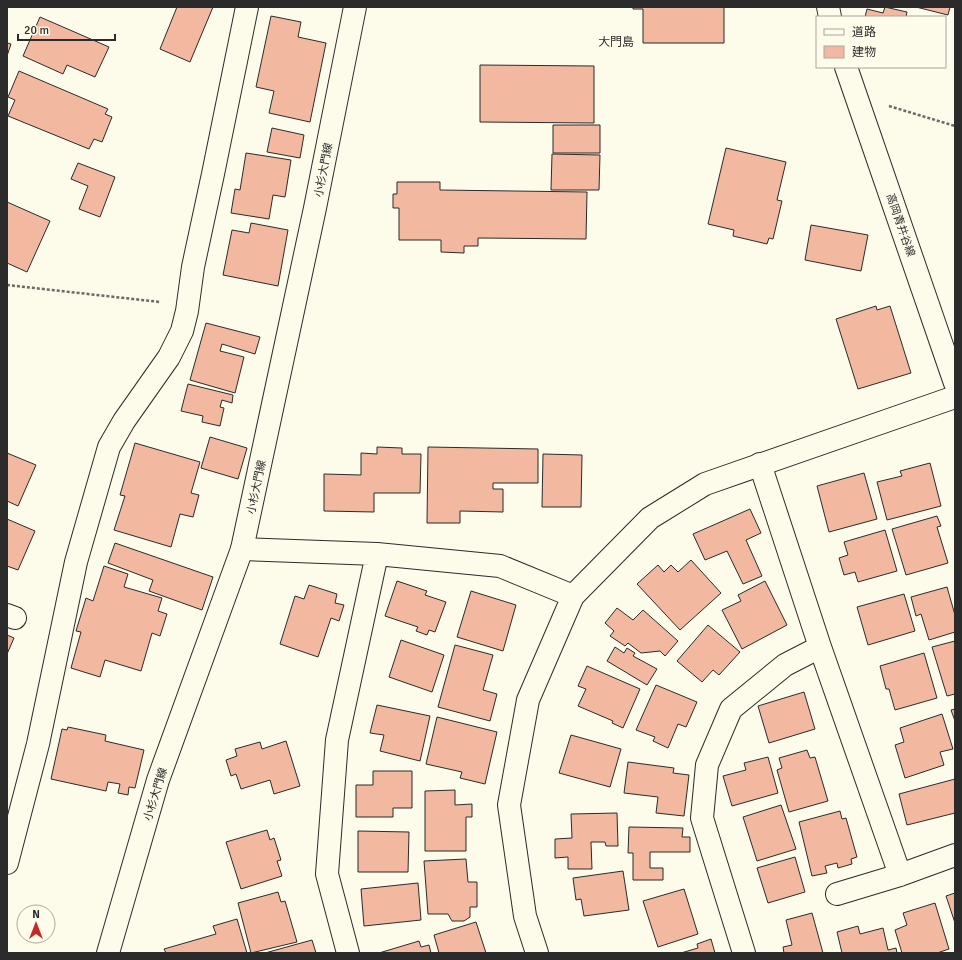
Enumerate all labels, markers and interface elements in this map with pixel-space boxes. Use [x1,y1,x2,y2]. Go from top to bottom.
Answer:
scale bar [18,16,115,42]
legend [816,16,946,68]
text: 20 m [24,23,49,38]
text: 道路 [852,25,876,40]
district label: 大門島 [598,35,634,50]
text: 建物 [852,45,876,60]
street label: 小杉大門線 [312,142,335,198]
street label: 高岡青井谷線 [884,192,917,258]
street label: 小杉大門線 [244,459,269,515]
street label: 小杉大門線 [141,766,170,822]
north arrow [16,904,56,944]
text: N [32,908,40,921]

